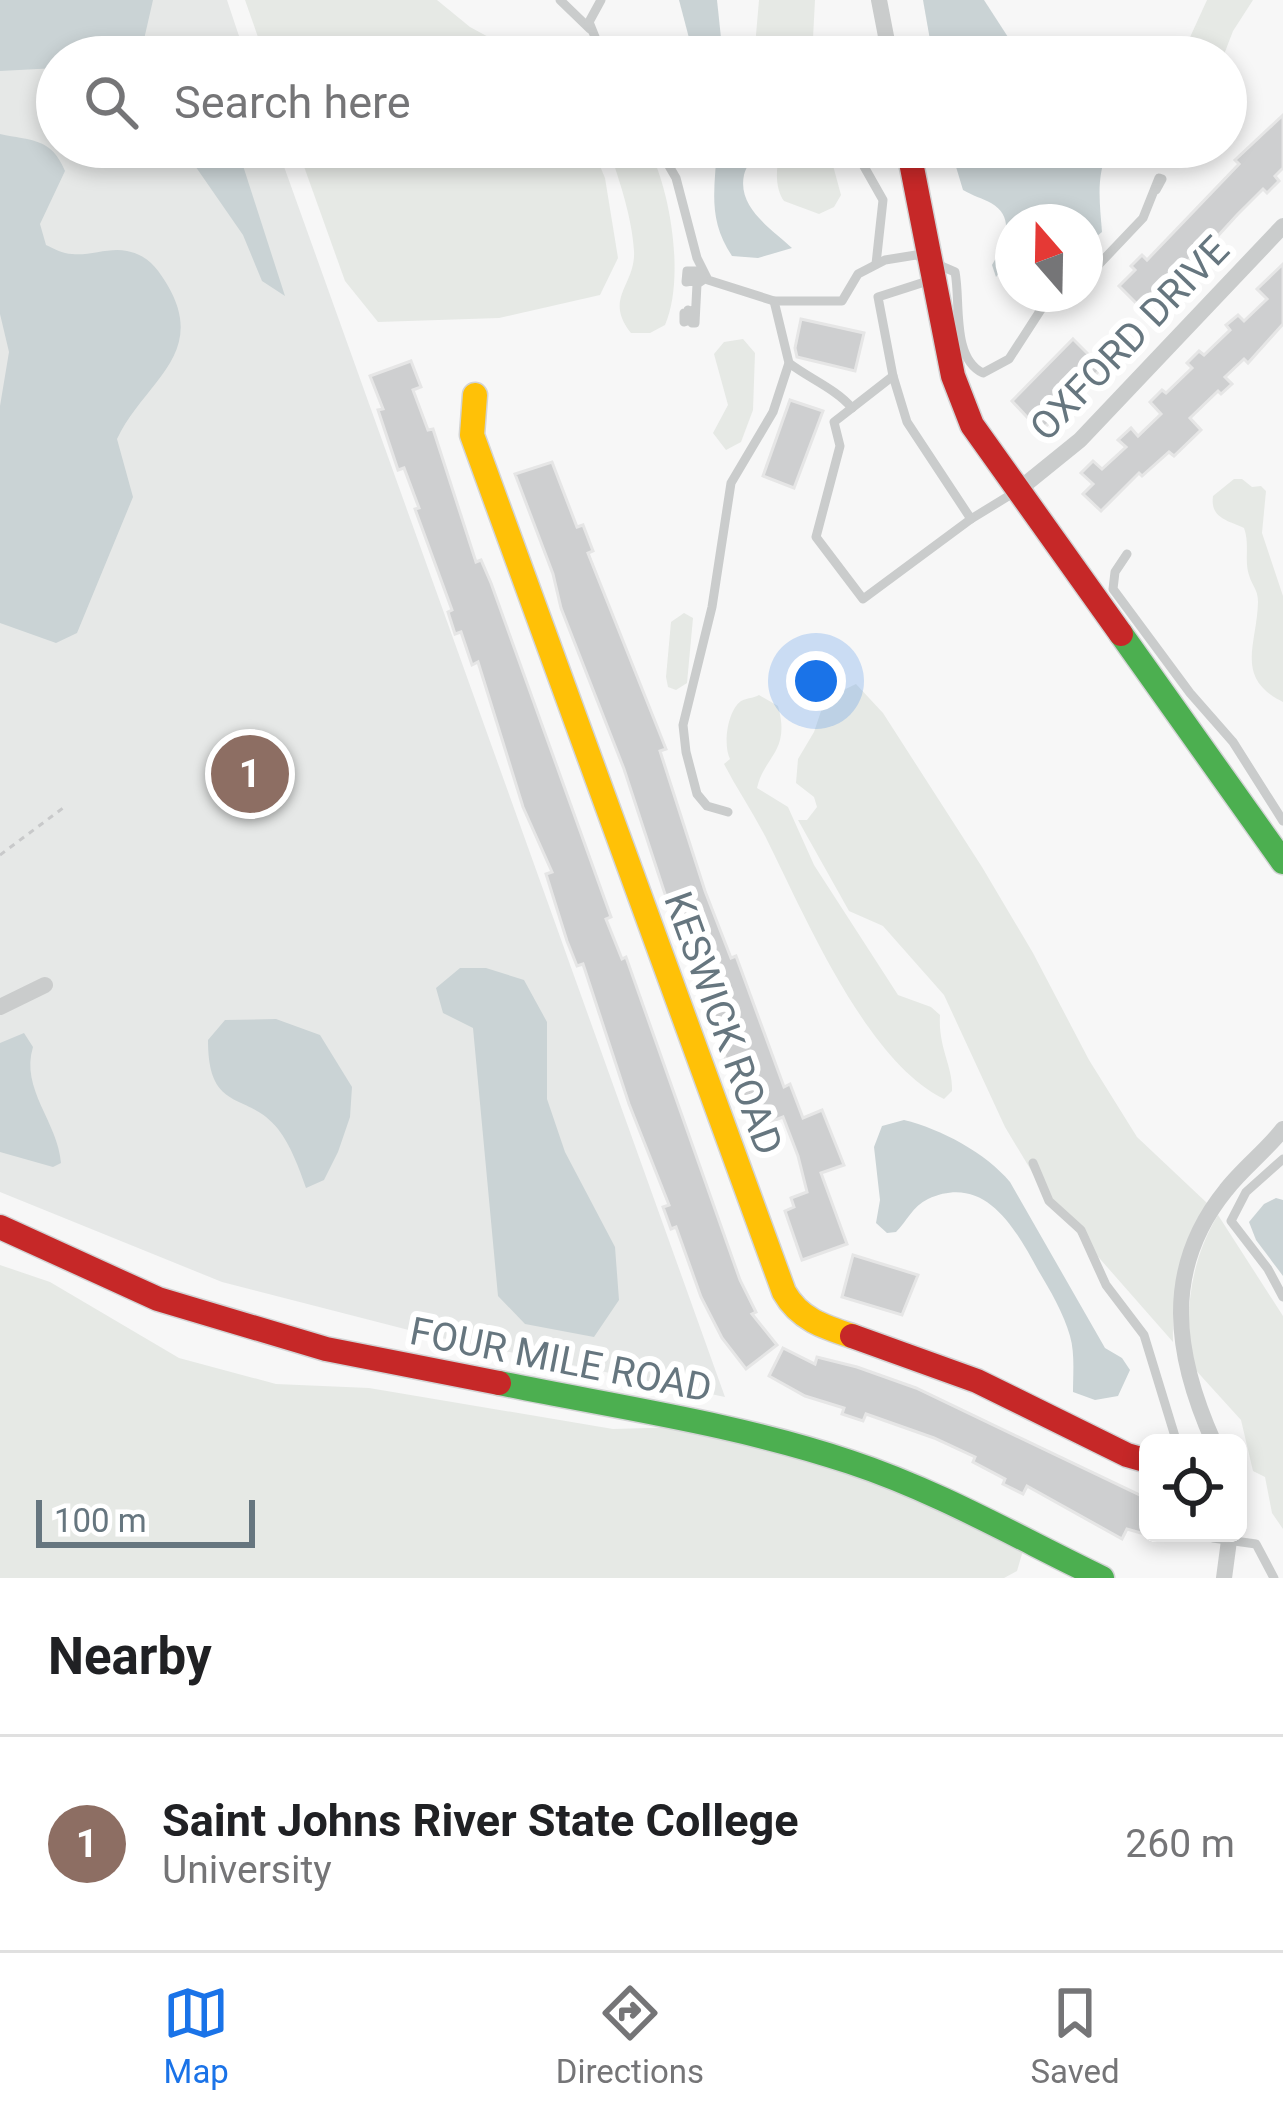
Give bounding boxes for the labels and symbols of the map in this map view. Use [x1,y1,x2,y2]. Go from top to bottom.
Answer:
north arrow [995,204,1103,312]
street label: OXFORD DRIVE [1021,227,1239,450]
your location [786,651,846,711]
pin: 1 [211,729,289,819]
street label: KESWICK ROAD [654,886,792,1161]
street label: FOUR MILE ROAD [406,1308,716,1412]
scale bar [36,1494,255,1547]

